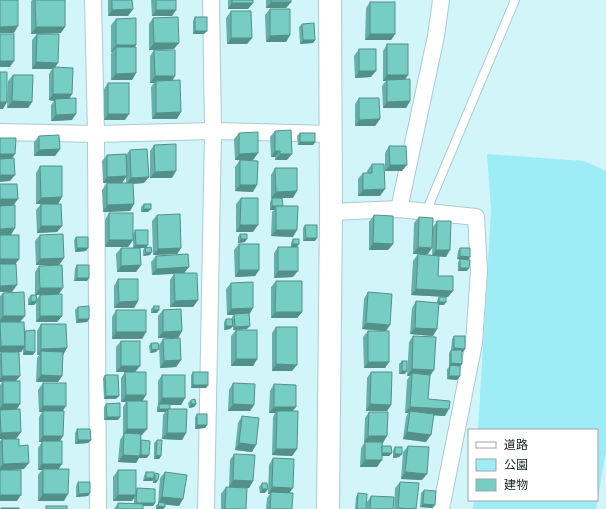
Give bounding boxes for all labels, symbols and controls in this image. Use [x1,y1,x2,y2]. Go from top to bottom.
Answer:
legend [468,429,598,501]
text: 道路 [504,435,528,454]
text: 公園 [504,455,528,474]
text: 建物 [504,475,528,494]

